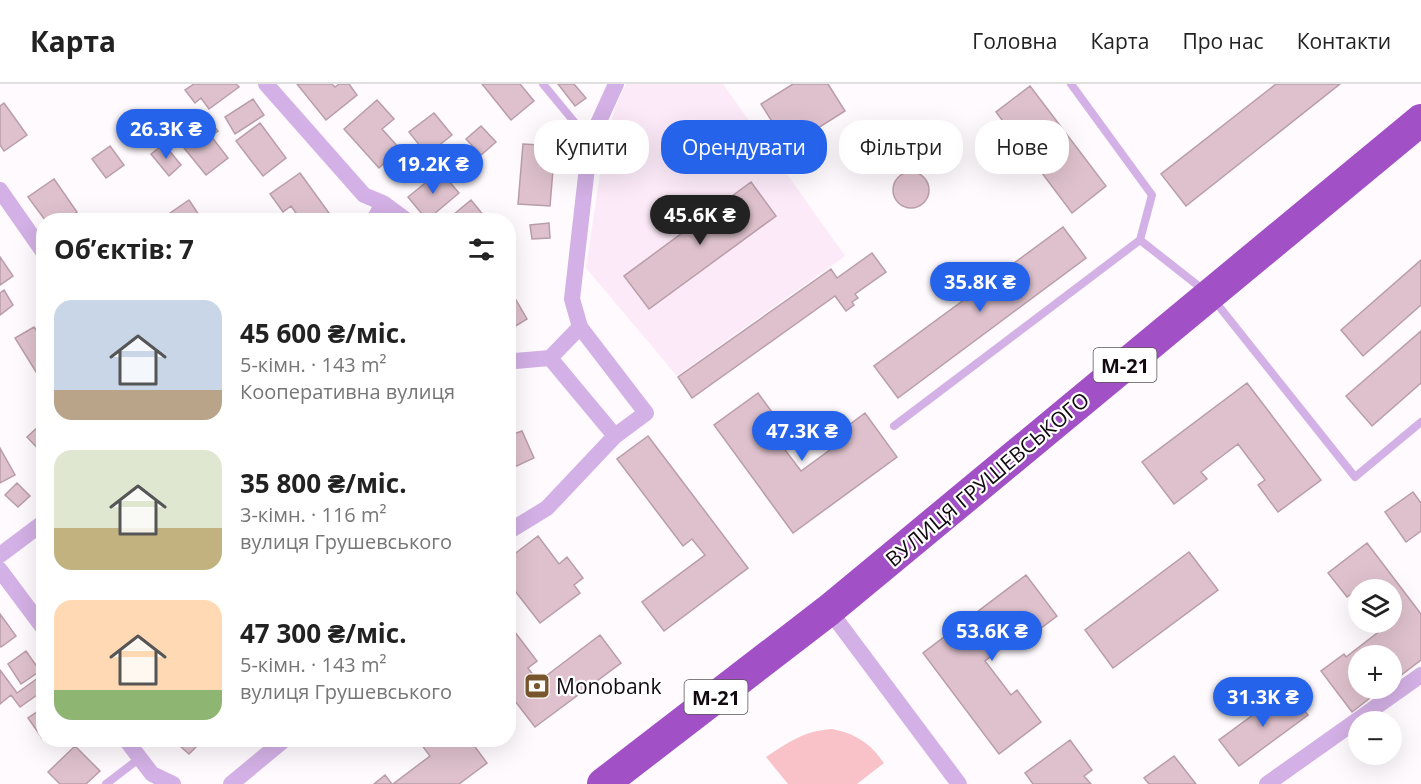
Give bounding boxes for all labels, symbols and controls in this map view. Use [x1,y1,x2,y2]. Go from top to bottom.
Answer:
text: Карта [30,22,116,60]
text: Головна [972,27,1057,55]
text: Карта [1090,27,1149,55]
text: Про нас [1182,27,1264,55]
text: Контакти [1297,27,1391,55]
pin: 26.3K ₴ [111,109,221,160]
text: 26.3K ₴ [130,115,202,142]
chip: Купити [534,120,649,174]
chip: Орендувати [661,120,827,174]
chip: Фільтри [839,120,963,174]
chip: Нове [975,120,1069,174]
pin: 19.2K ₴ [378,144,488,195]
text: 19.2K ₴ [397,150,469,177]
pin: 45.6K ₴ [645,195,755,246]
text: 45.6K ₴ [664,201,736,228]
text: Об’єктів: 7 [54,231,194,267]
icon: filters [465,233,498,266]
pin: 35.8K ₴ [925,262,1035,313]
text: 35.8K ₴ [944,268,1016,295]
text: 45 600 ₴/міс. [240,315,407,351]
icon: home [102,324,174,396]
road number: М-21 [1094,348,1156,382]
text: 5-кімн. · 143 m² [240,351,386,378]
text: Кооперативна вулиця [240,378,455,405]
street label: ВУЛИЦЯ ГРУШЕВСЬКОГО [879,385,1095,573]
pin: 47.3K ₴ [747,411,857,462]
text: 47.3K ₴ [766,417,838,444]
text: 35 800 ₴/міс. [240,465,407,501]
icon: home [102,474,174,546]
text: 3-кімн. · 116 m² [240,501,386,528]
text: вулиця Грушевського [240,528,452,555]
map controls [1348,579,1402,765]
button: layers [1348,579,1402,633]
pin: 53.6K ₴ [937,611,1047,662]
text: 47 300 ₴/міс. [240,615,407,651]
text: 53.6K ₴ [956,617,1028,644]
icon: home [102,624,174,696]
button: + [1348,645,1402,699]
text: 5-кімн. · 143 m² [240,651,386,678]
bank icon: Monobank [522,671,552,701]
place label: Monobank [556,672,661,700]
pin: 31.3K ₴ [1208,677,1318,728]
text: вулиця Грушевського [240,678,452,705]
road number: М-21 [684,680,748,714]
text: 31.3K ₴ [1227,683,1299,710]
button: − [1348,711,1402,765]

